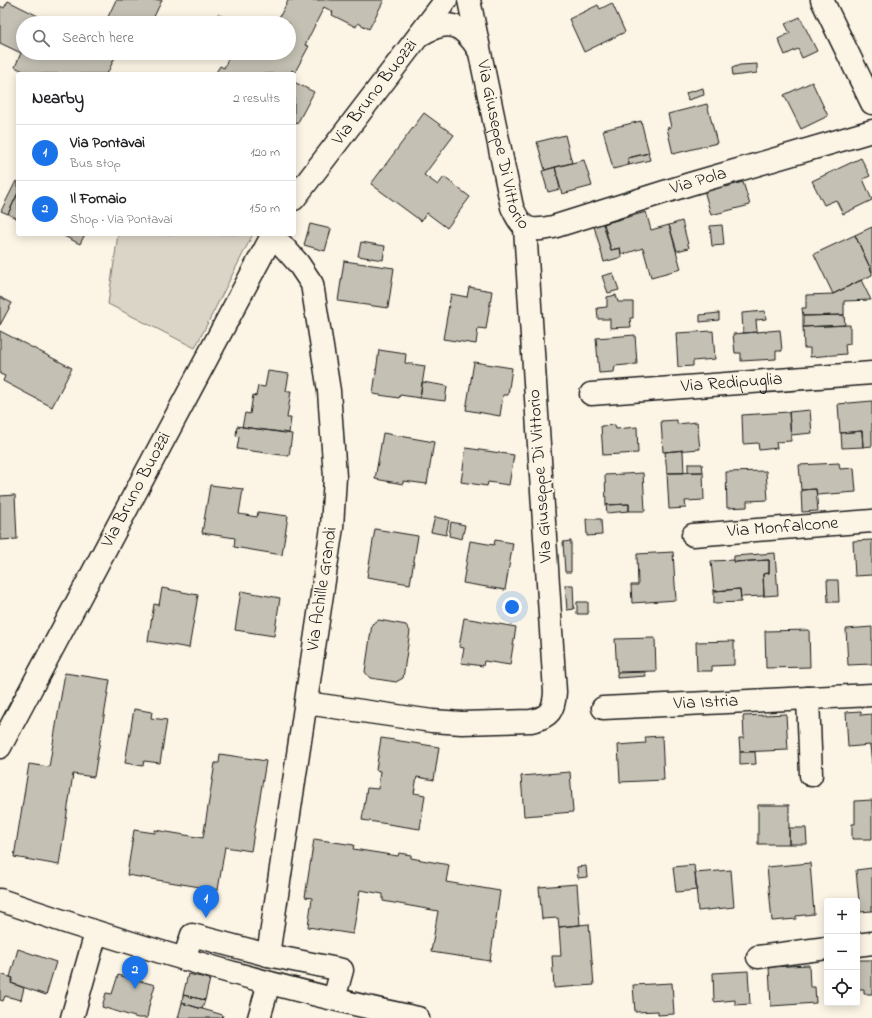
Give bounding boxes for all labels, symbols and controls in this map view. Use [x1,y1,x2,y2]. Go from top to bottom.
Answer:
search box [16,16,296,60]
icon: search [30,27,52,49]
text: Search here [62,27,134,49]
street label: Via Bruno Buozzi [326,34,424,152]
street label: Via Giuseppe Di Vittorio [469,57,535,237]
text: Nearby [32,86,84,111]
text: 2 results [233,89,280,108]
text: Via Pontavai [70,132,145,154]
text: 1 [43,143,47,162]
text: 120 m [250,143,280,162]
text: Bus stop [70,154,121,173]
street label: Via Pola [666,161,730,203]
text: Il Fornaio [70,188,127,210]
text: 2 [42,199,48,218]
text: 150 m [249,199,280,218]
text: Shop · Via Pontavai [70,210,173,229]
street label: Via Redipuglia [679,367,783,400]
street label: Via Giuseppe Di Vittorio [522,388,560,565]
street label: Via Bruno Buozzi [95,428,178,553]
street label: Via Monfalcone [725,511,840,545]
street label: Via Achille Grandi [300,525,345,654]
your location [502,597,522,617]
street label: Via Istria [672,688,739,718]
pin: 1 [193,885,219,918]
map controls [824,898,860,1006]
button: + [824,898,860,934]
button: − [824,934,860,970]
pin: 2 [122,956,148,989]
button: locate [824,970,860,1006]

